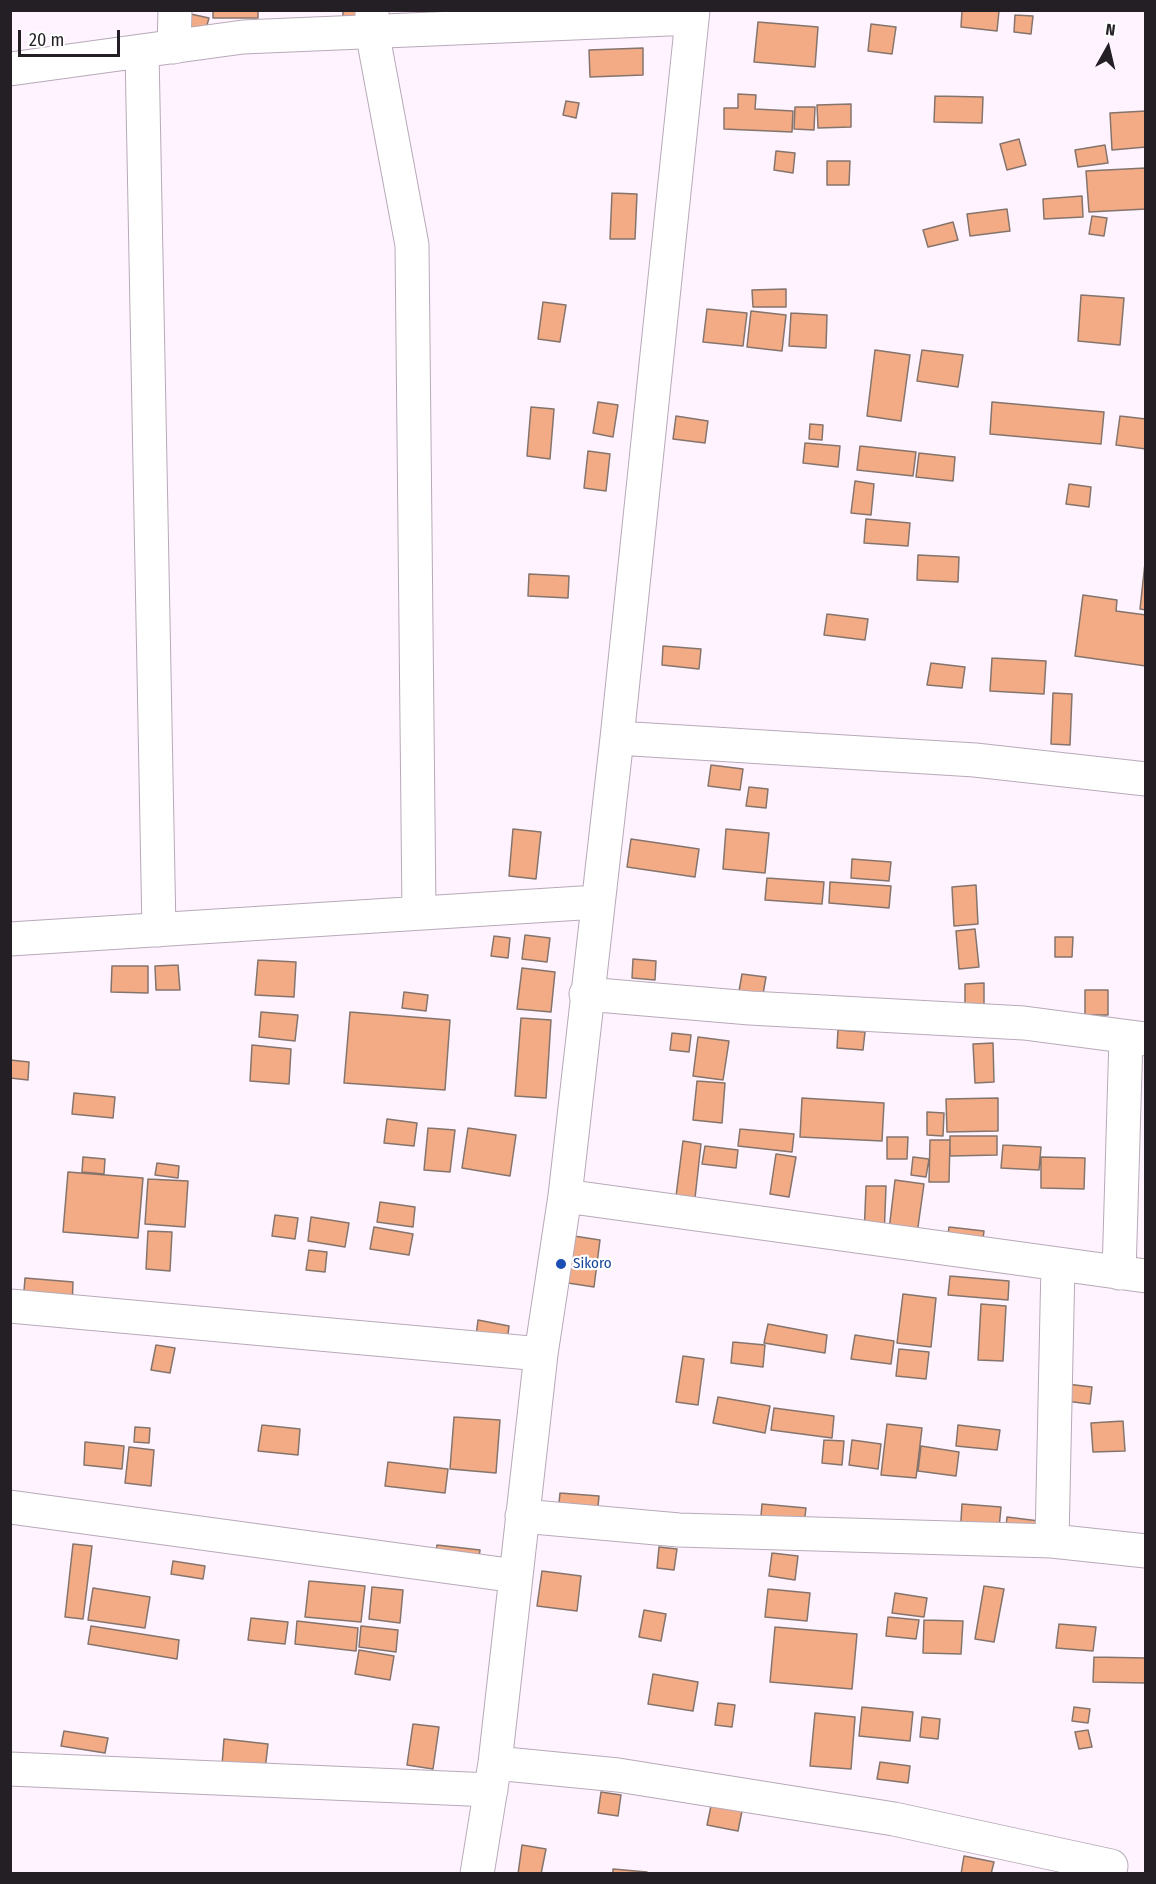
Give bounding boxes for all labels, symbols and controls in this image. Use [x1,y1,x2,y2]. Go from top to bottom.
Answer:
scale bar [21,18,123,56]
north arrow [1078,18,1138,78]
text: N [1105,20,1117,40]
text: 20 m [29,29,64,51]
place label: Sikoro [573,1255,612,1273]
marker: Sikoro [554,1257,568,1271]

